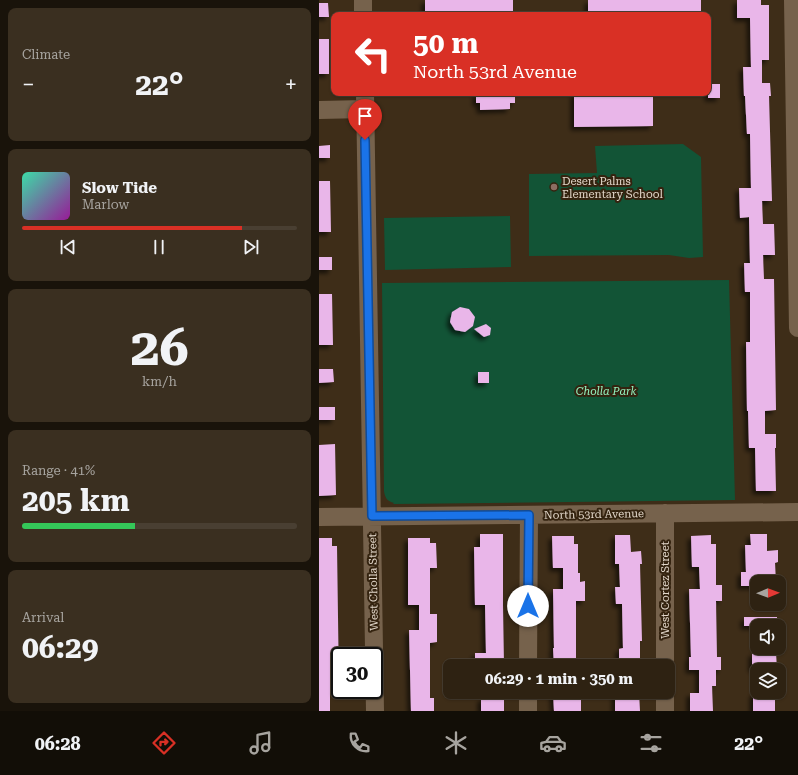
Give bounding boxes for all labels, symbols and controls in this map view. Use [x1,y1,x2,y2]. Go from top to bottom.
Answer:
text: 50 m [413,27,478,60]
icon: left [347,28,399,80]
text: Climate [22,47,70,62]
text: North 53rd Avenue [413,61,577,82]
text: 22° [135,67,184,102]
text: − [22,72,34,97]
text: + [285,72,297,97]
pin [348,99,382,140]
icon: arrive [354,105,376,127]
place label: Desert Palms Elementary School [562,175,663,201]
text: Slow Tide [82,179,157,197]
marker: Desert Palms Elementary School [549,182,559,192]
text: Marlow [82,197,129,212]
icon: previous [57,236,79,258]
icon: pause [148,236,170,258]
icon: next [240,236,262,258]
text: 26 [130,317,189,378]
text: km/h [142,374,177,389]
park label: Cholla Park [576,385,636,398]
text: Range · 41% [22,463,95,478]
text: 205 km [22,483,130,518]
street label: North 53rd Avenue [544,507,644,522]
street label: West Cholla Street [366,533,381,631]
street label: West Cortez Street [659,541,672,639]
north arrow [750,575,786,611]
map controls [750,575,786,699]
position arrow [507,585,549,627]
text: Arrival [22,610,64,625]
button: sound [750,619,786,655]
text: 06:29 [22,630,99,665]
speed limit sign: 30 [331,647,383,699]
button: layers [750,663,786,699]
text: 06:29 · 1 min · 350 m [485,670,633,688]
icon: directions [150,729,178,757]
icon: music [247,729,275,757]
icon: phone [345,729,373,757]
icon: climate [442,729,470,757]
icon: car [539,729,567,757]
icon: filters [637,729,665,757]
text: 06:28 [35,733,81,754]
text: 22° [734,733,763,754]

